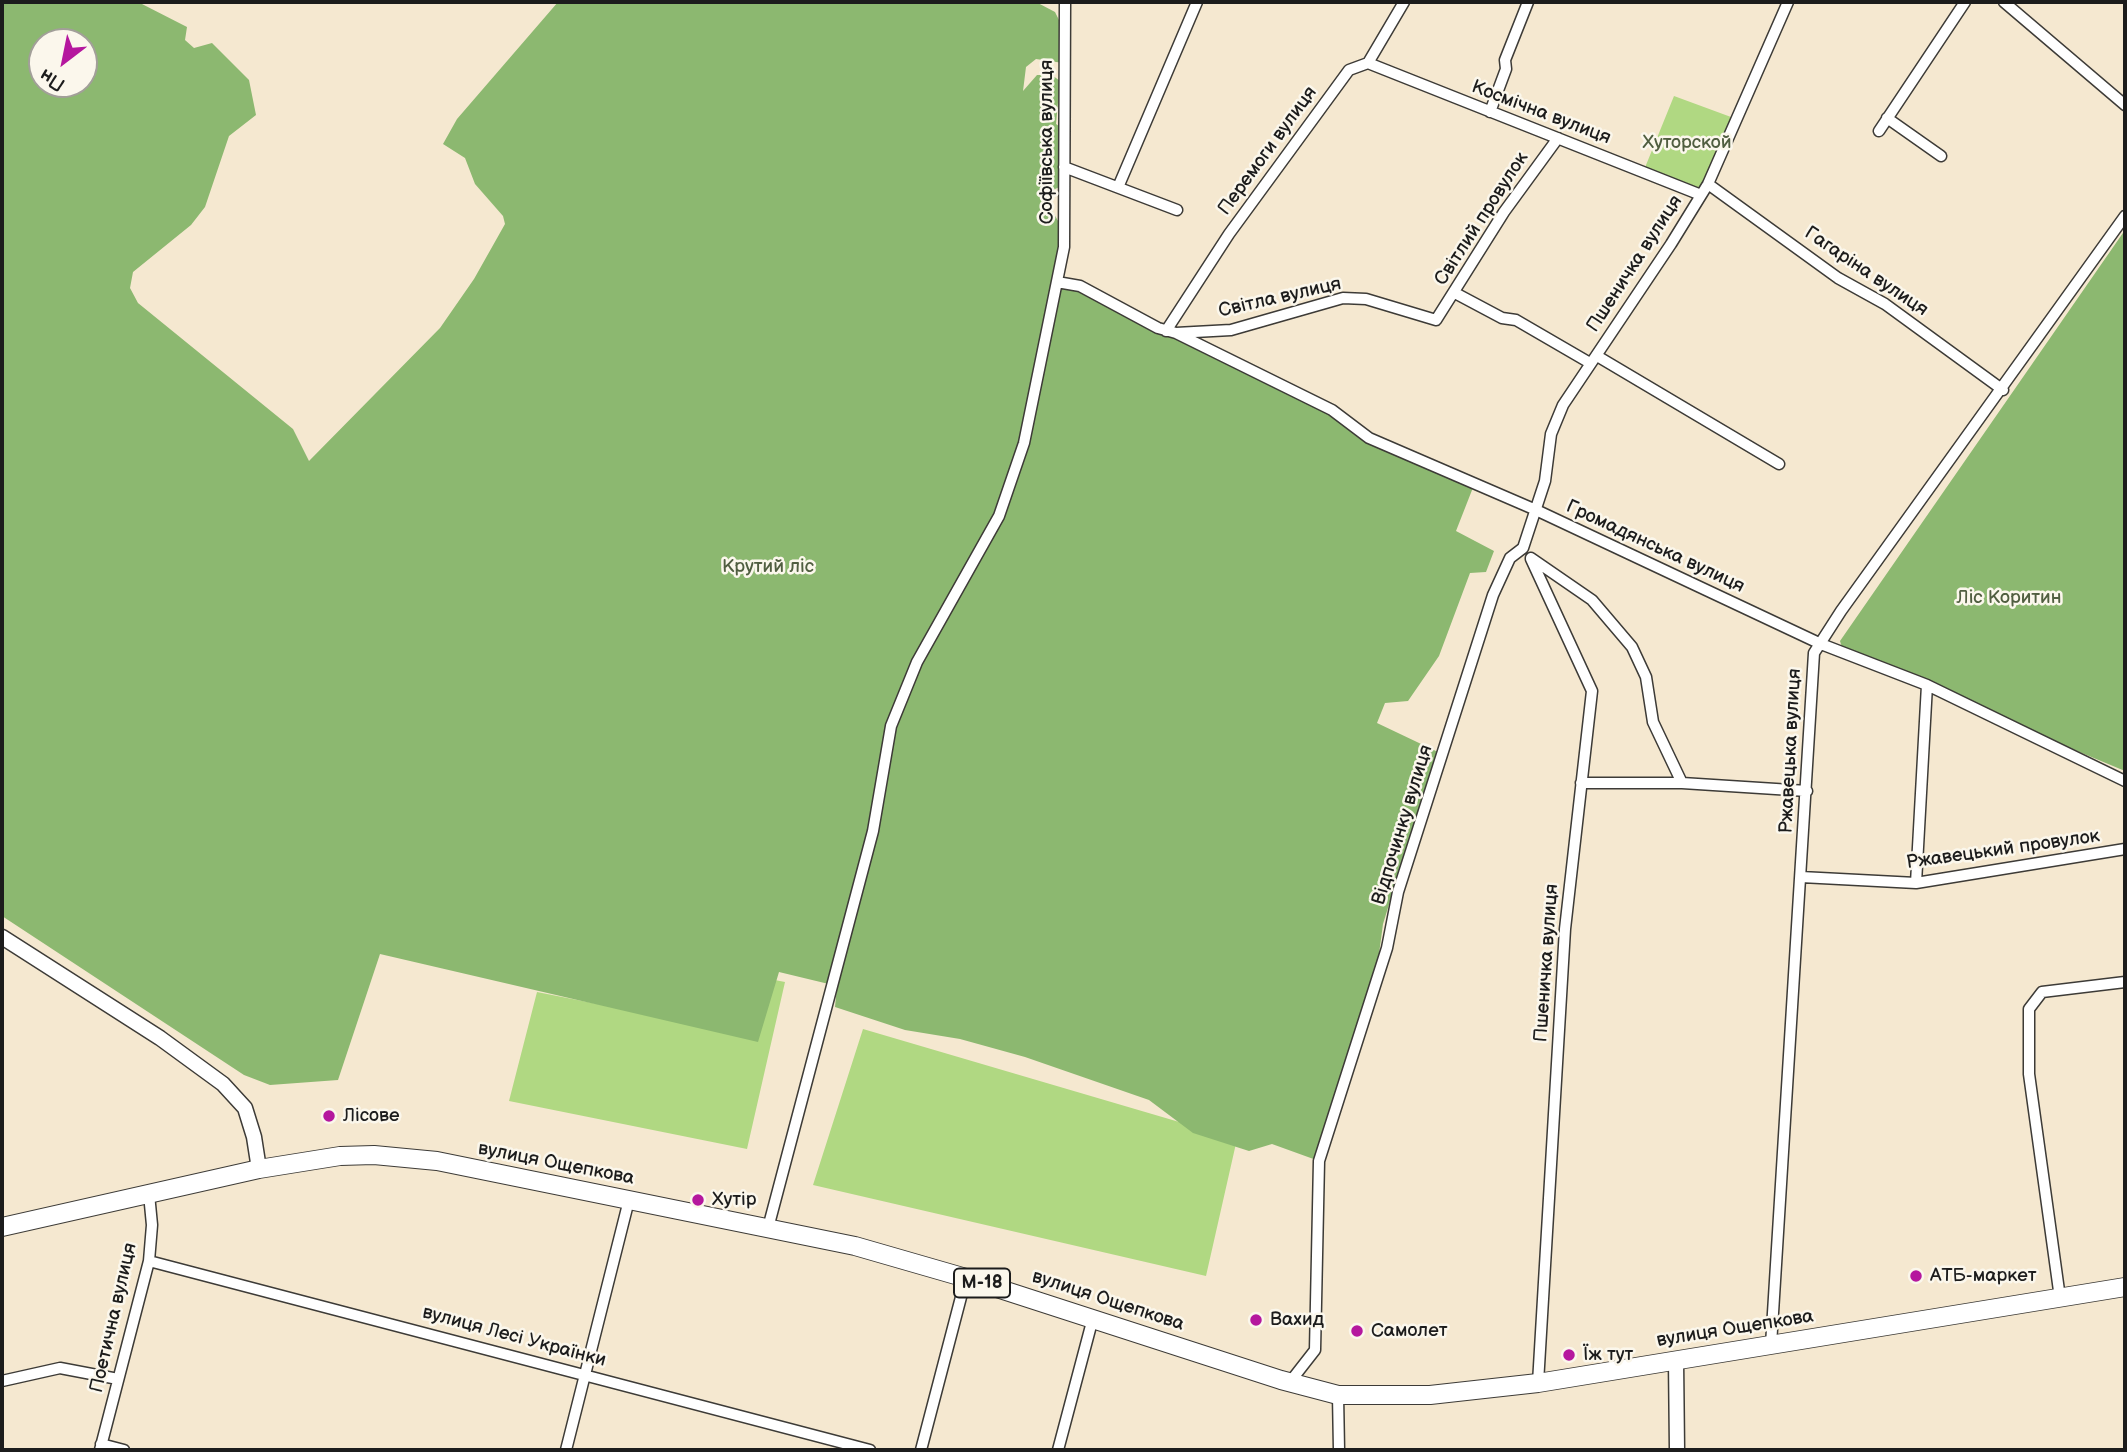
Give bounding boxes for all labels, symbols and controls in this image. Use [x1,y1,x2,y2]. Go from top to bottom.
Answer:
north arrow [28,28,98,98]
street label: Софіївська вулиця [1036,60,1058,224]
text: Пн [36,63,70,96]
street label: Космічна вулиця [1468,76,1614,150]
street label: Перемоги вулиця [1214,82,1322,220]
park label: Хуторской [1642,132,1732,154]
street label: Світлий провулок [1430,148,1534,290]
street label: Пшеничка вулиця [1582,191,1688,337]
street label: Гагаріна вулиця [1800,222,1932,322]
street label: Світла вулиця [1216,273,1344,323]
street label: Громадянська вулиця [1562,496,1748,598]
park label: Крутий ліс [722,556,814,578]
park label: Ліс Коритин [1957,587,2061,609]
street label: Ржавецька вулиця [1775,668,1807,834]
street label: Відпочинку вулиця [1368,742,1438,908]
street label: Ржавецький провулок [1905,825,2101,875]
street label: Пшеничка вулиця [1530,883,1564,1043]
place label: Лісове [343,1105,400,1127]
marker: Лісове [321,1108,337,1124]
street label: вулиця Ощепкова [476,1138,636,1190]
place label: Хутір [712,1189,756,1211]
marker: Хутір [690,1192,706,1208]
street label: Поетична вулиця [86,1241,142,1395]
place label: АТБ-маркет [1930,1265,2037,1287]
street label: вулиця Ощепкова [1029,1266,1187,1336]
road number: М-18 [954,1268,1010,1298]
marker: АТБ-маркет [1908,1268,1924,1284]
street label: вулиця Лесі Українки [420,1302,608,1372]
street label: вулиця Ощепкова [1655,1305,1815,1353]
place label: Вахид [1270,1309,1324,1331]
marker: Вахид [1248,1312,1264,1328]
place label: Самолет [1371,1320,1448,1342]
marker: Самолет [1349,1323,1365,1339]
place label: Їж тут [1583,1344,1633,1366]
marker: Їж тут [1561,1347,1577,1363]

